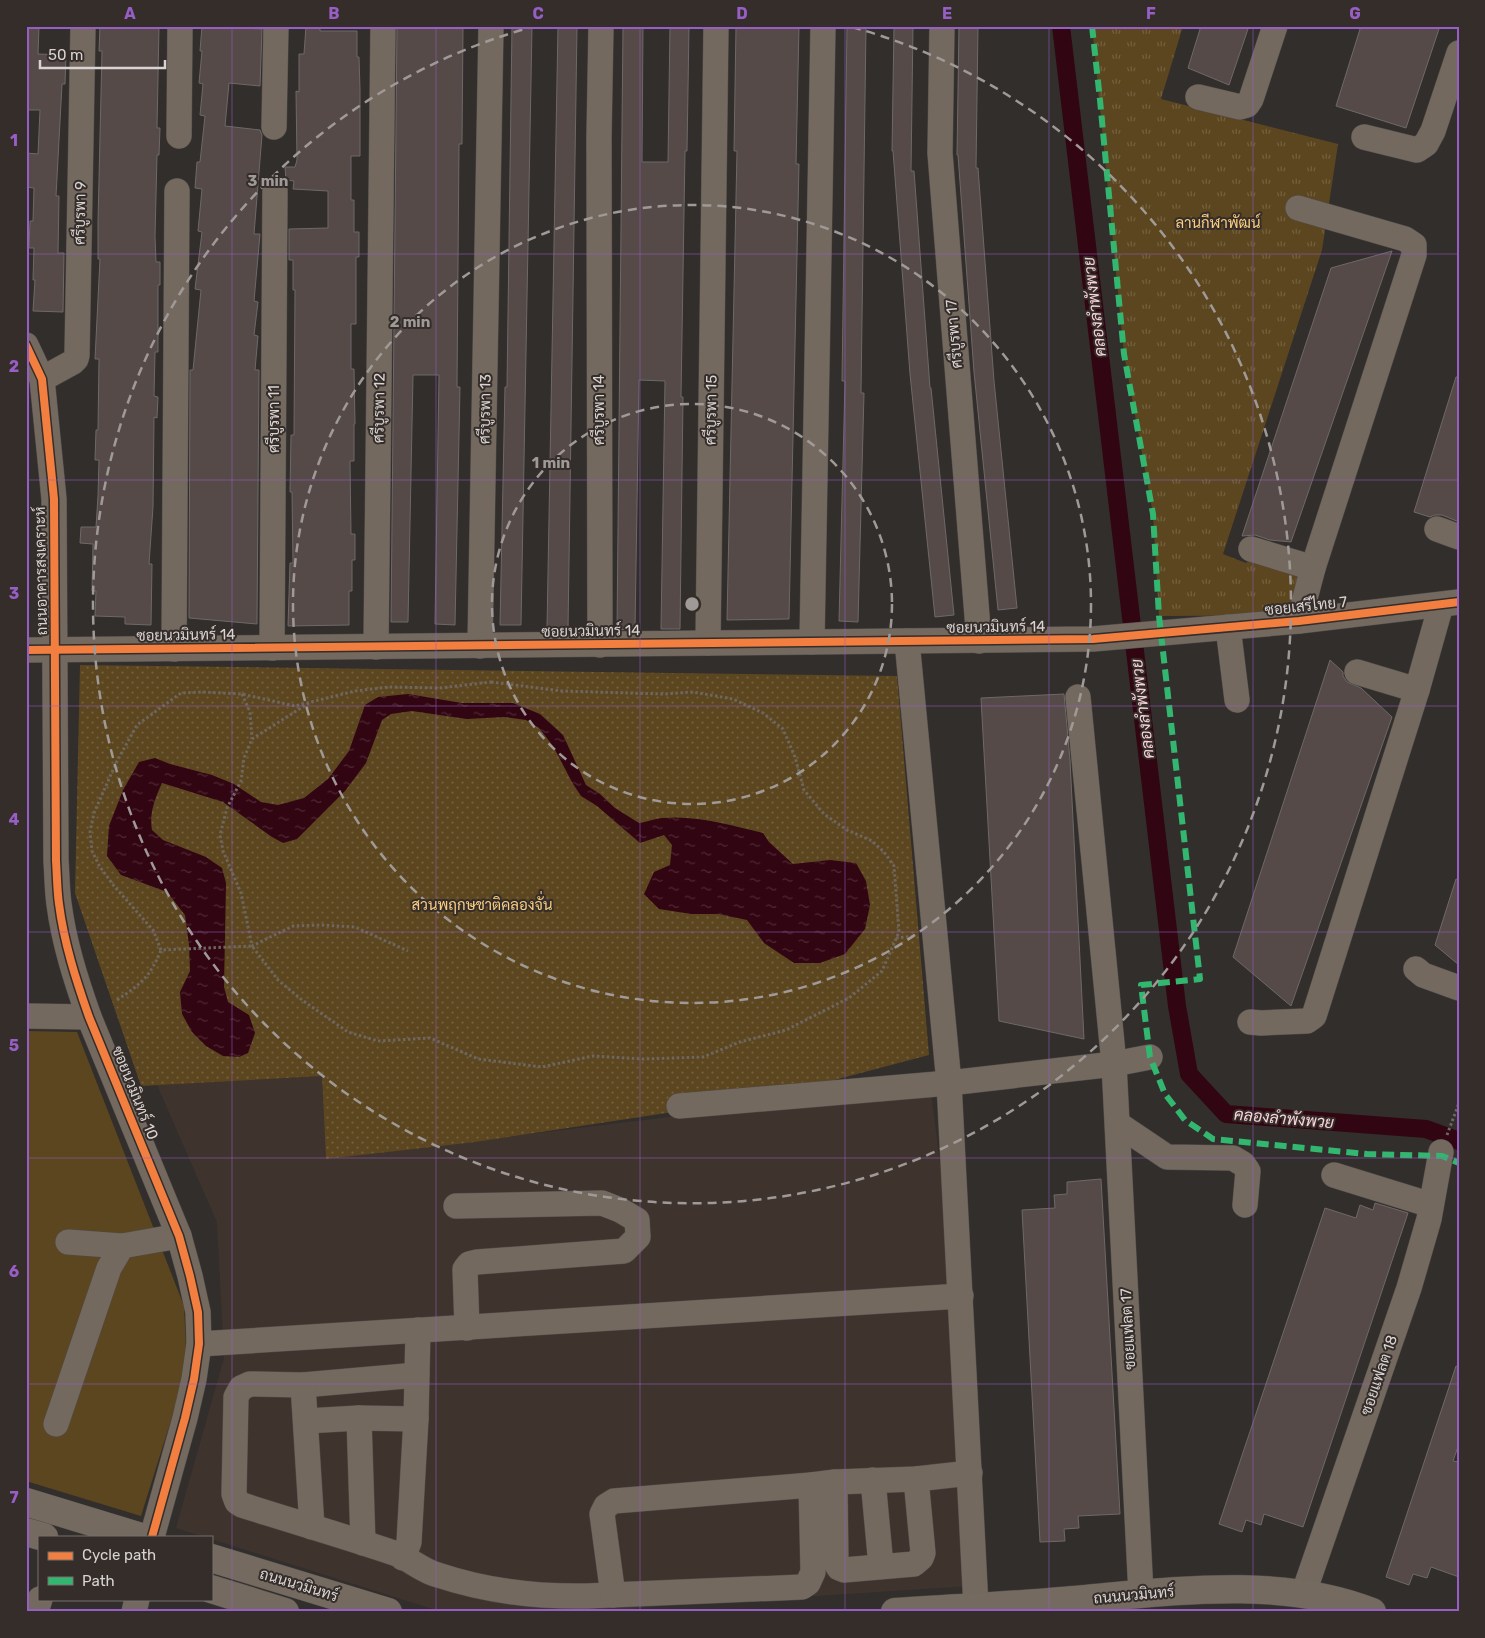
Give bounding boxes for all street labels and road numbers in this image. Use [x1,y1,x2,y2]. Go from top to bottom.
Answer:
street label: ศรีบูรพา 9 [69,181,91,245]
street label: ศรีบูรพา 17 [941,298,967,369]
street label: ศรีบูรพา 12 [368,373,390,443]
street label: ศรีบูรพา 13 [474,374,496,444]
street label: ศรีบูรพา 14 [589,375,609,445]
street label: ศรีบูรพา 15 [700,375,722,445]
street label: ศรีบูรพา 11 [264,385,284,453]
street label: ถนนอาคารสงเคราะห์ [30,506,51,636]
street label: ซอยเสรีไทย 7 [1264,592,1348,619]
street label: ซอยนวมินทร์ 14 [946,616,1046,637]
street label: ซอยนวมินทร์ 14 [541,620,641,641]
street label: ซอยนวมินทร์ 14 [136,624,236,645]
street label: ซอยนวมินทร์ 10 [108,1043,163,1142]
street label: ซอยแฟลต 17 [1117,1287,1139,1370]
street label: ซอยแฟลต 18 [1357,1333,1401,1417]
street label: ถนนนวมินทร์ [258,1564,341,1605]
street label: ถนนนวมินทร์ [1093,1582,1175,1607]

